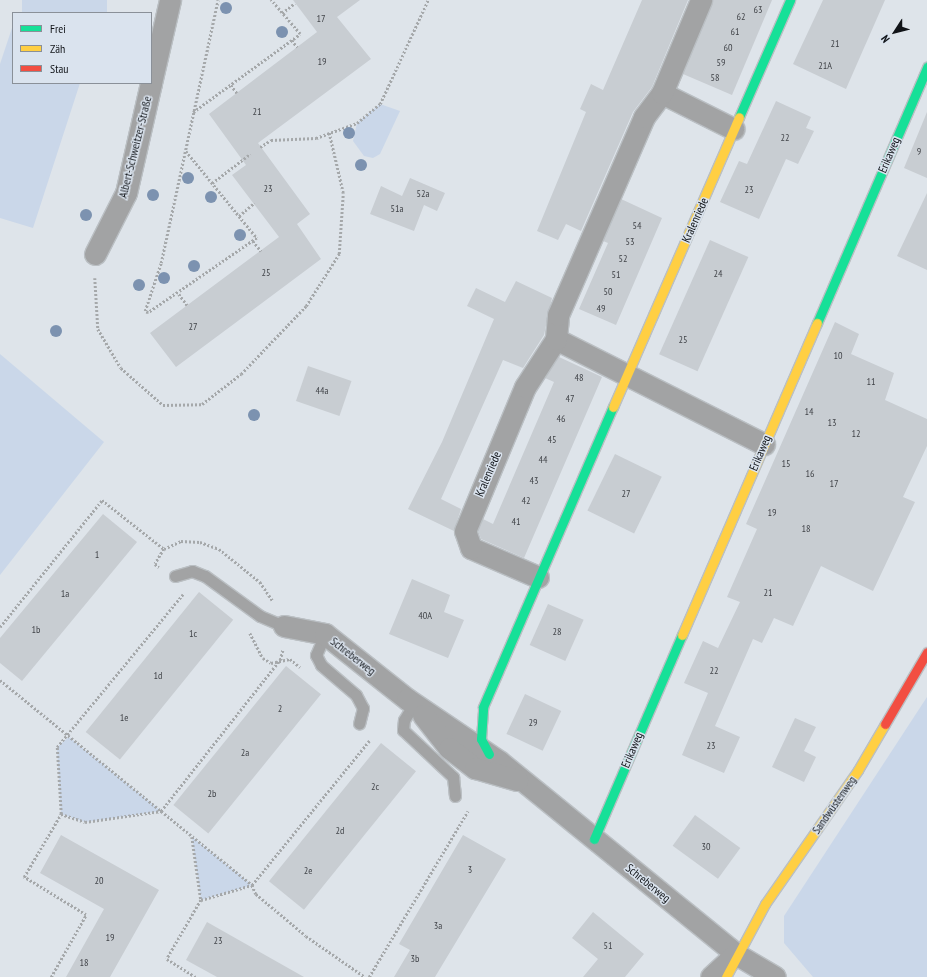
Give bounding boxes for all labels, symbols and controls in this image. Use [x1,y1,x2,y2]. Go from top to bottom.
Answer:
house number: 63 [754,4,762,16]
house number: 62 [737,11,745,23]
legend [12,12,152,84]
north arrow [875,12,915,52]
house number: 17 [317,13,325,25]
text: Frei [50,21,66,36]
house number: 61 [731,26,739,38]
text: N [878,33,893,46]
house number: 21 [831,38,839,50]
text: Zäh [50,41,65,56]
house number: 60 [724,42,732,54]
house number: 19 [318,56,326,68]
house number: 59 [717,57,725,69]
house number: 21A [818,60,832,72]
text: Stau [50,61,68,76]
house number: 58 [711,72,719,84]
street label: Albert-Schweitzer-Straße [115,95,155,199]
house number: 21 [253,106,261,118]
house number: 22 [781,132,789,144]
street label: Erikaweg [875,135,903,175]
house number: 9 [917,146,921,158]
house number: 23 [264,183,272,195]
house number: 23 [745,184,753,196]
house number: 52a [417,188,429,200]
street label: Kralenriede [679,195,711,245]
house number: 51a [391,203,403,215]
house number: 54 [633,220,641,232]
house number: 53 [626,236,634,248]
house number: 52 [619,253,627,265]
house number: 25 [262,267,270,279]
house number: 24 [714,268,722,280]
house number: 51 [612,269,620,281]
house number: 50 [604,286,612,298]
house number: 49 [597,303,605,315]
house number: 27 [189,321,197,333]
house number: 25 [679,334,687,346]
house number: 10 [834,350,842,362]
house number: 48 [575,372,583,384]
house number: 11 [867,376,875,388]
house number: 44a [316,385,328,397]
house number: 47 [566,393,574,405]
house number: 14 [805,406,813,418]
house number: 46 [557,413,565,425]
house number: 13 [828,417,836,429]
house number: 12 [852,428,860,440]
street label: Erikaweg [746,433,774,473]
house number: 45 [548,434,556,446]
street label: Kralenriede [472,449,504,499]
house number: 44 [539,454,547,466]
house number: 15 [782,458,790,470]
house number: 16 [806,468,814,480]
house number: 43 [530,475,538,487]
house number: 17 [830,478,838,490]
house number: 27 [622,488,630,500]
house number: 42 [522,495,530,507]
house number: 19 [768,507,776,519]
house number: 41 [512,516,520,528]
house number: 18 [802,523,810,535]
house number: 1 [95,549,99,561]
house number: 21 [764,587,772,599]
house number: 1a [61,588,69,600]
house number: 40A [418,610,432,622]
house number: 1b [32,624,40,636]
house number: 28 [553,626,561,638]
house number: 1c [189,628,197,640]
street label: Schreberweg [328,634,378,678]
house number: 22 [710,665,718,677]
house number: 1d [154,670,162,682]
house number: 2 [278,703,282,715]
house number: 1e [120,712,128,724]
house number: 29 [529,717,537,729]
street label: Erikaweg [618,730,646,770]
house number: 23 [707,740,715,752]
house number: 2a [241,747,249,759]
street label: Sandwüstenweg [809,773,859,837]
house number: 2c [371,781,379,793]
house number: 2b [208,788,216,800]
house number: 2d [336,825,344,837]
house number: 30 [702,841,710,853]
street label: Schreberweg [623,861,673,905]
house number: 3 [468,864,472,876]
house number: 2e [304,865,312,877]
house number: 20 [95,875,103,887]
house number: 3a [434,920,442,932]
house number: 19 [106,932,114,944]
house number: 23 [214,935,222,947]
house number: 51 [604,940,612,952]
house number: 3b [411,953,419,965]
house number: 18 [80,957,88,969]

